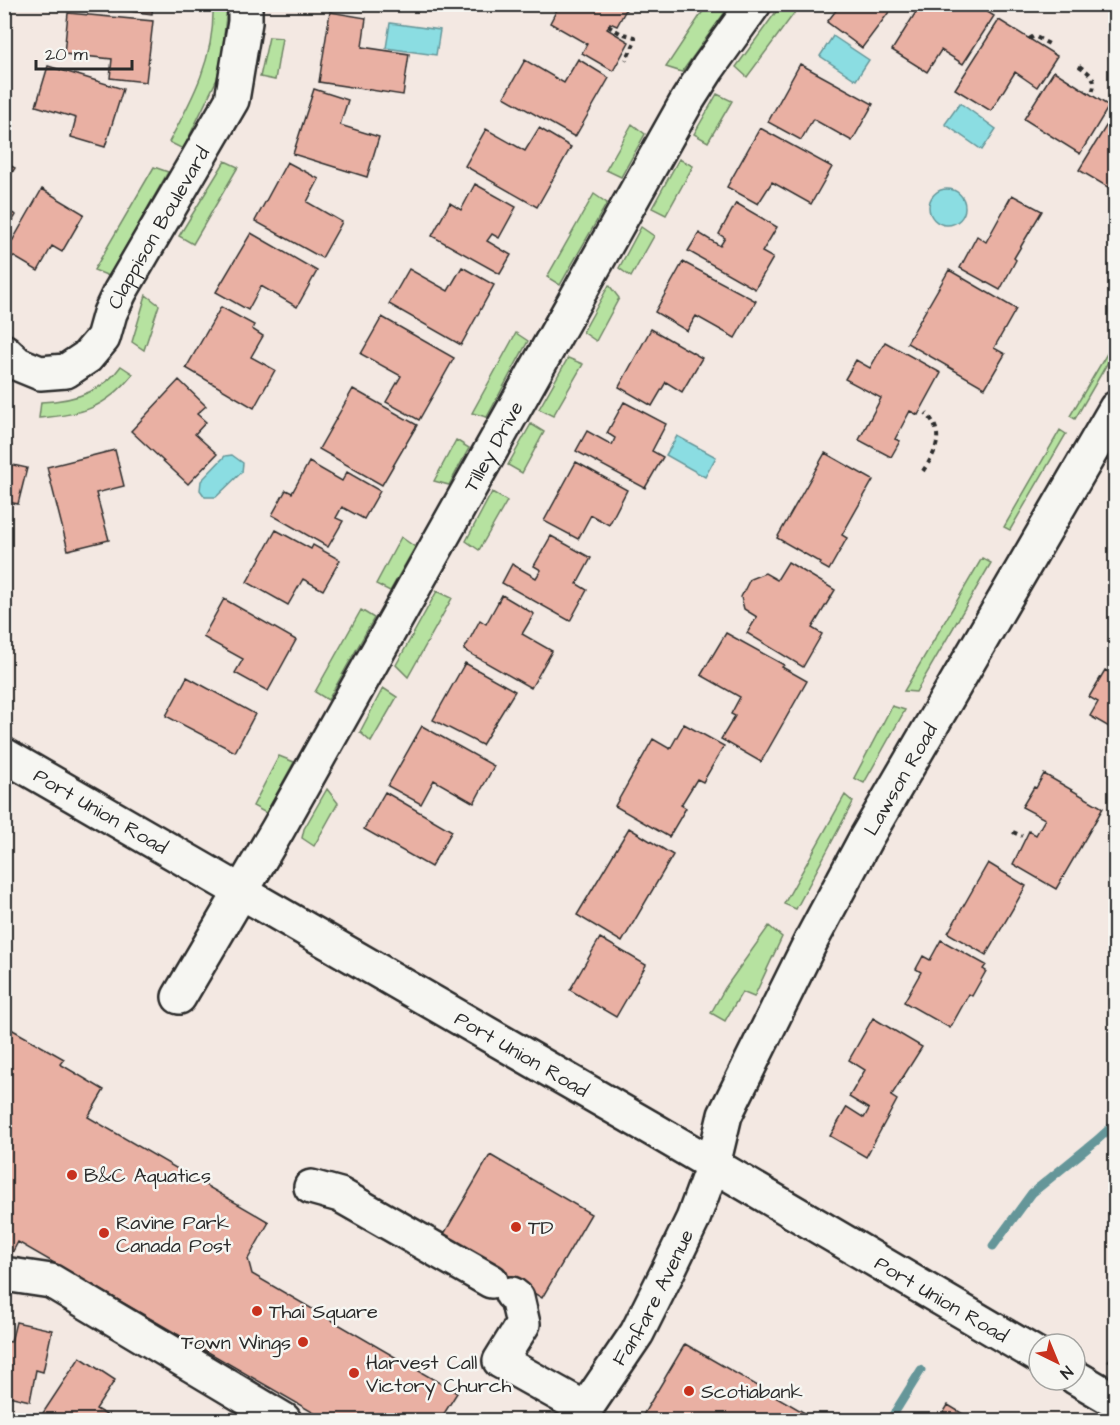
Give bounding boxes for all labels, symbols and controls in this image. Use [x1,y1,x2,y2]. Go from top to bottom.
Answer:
scale bar [36,33,132,71]
text: 20 m [45,42,88,67]
street label: Clappison Boulevard [101,142,217,314]
street label: Tilley Drive [457,396,531,497]
street label: Lawson Road [857,718,945,841]
street label: Port Union Road [28,762,173,862]
street label: Port Union Road [449,1005,594,1104]
place label: B&C Aquatics [84,1162,211,1190]
marker: B&C Aquatics [65,1168,79,1182]
place label: Ravine Park Canada Post [116,1209,231,1260]
place label: TD [528,1214,553,1242]
marker: TD [509,1220,523,1234]
street label: Fanfare Avenue [606,1225,701,1372]
marker: Ravine Park Canada Post [97,1226,111,1240]
street label: Port Union Road [869,1250,1013,1350]
place label: Thai Square [269,1298,378,1326]
marker: Thai Square [250,1304,264,1318]
place label: Town Wings [181,1329,291,1358]
north arrow [1027,1332,1087,1392]
marker: Town Wings [296,1335,310,1349]
place label: Harvest Call Victory Church [366,1349,511,1401]
text: N [1055,1361,1078,1384]
marker: Harvest Call Victory Church [347,1366,361,1380]
place label: Scotiabank [701,1378,803,1406]
marker: Scotiabank [682,1384,696,1398]

